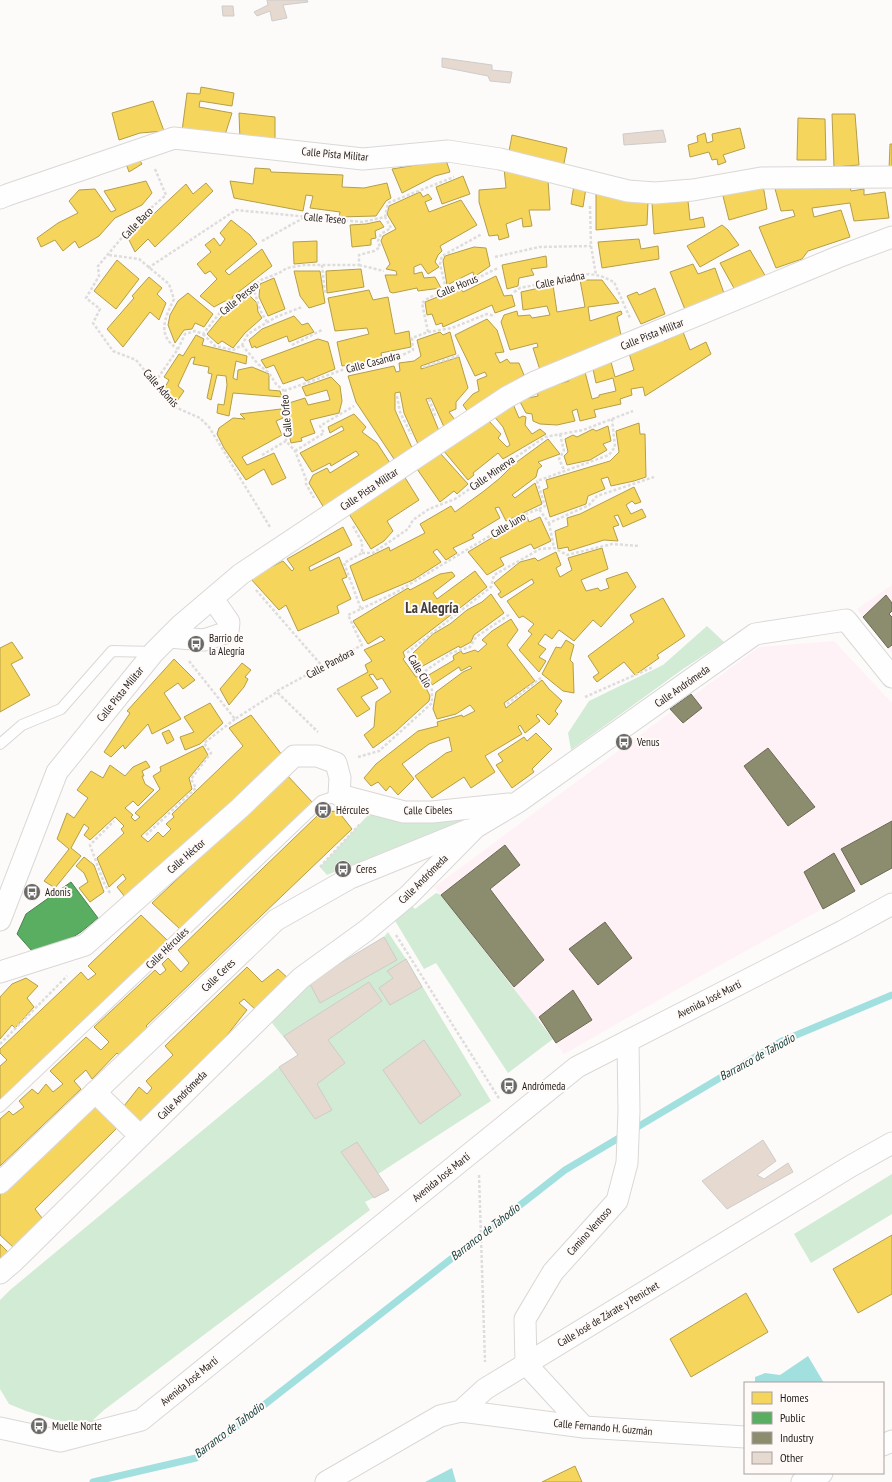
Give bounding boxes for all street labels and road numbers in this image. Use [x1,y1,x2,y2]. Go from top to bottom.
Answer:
street label: Calle Pista Militar [301,144,369,164]
street label: Calle Baco [118,204,156,242]
street label: Calle Teseo [303,209,347,227]
street label: Calle Ariadna [534,268,586,292]
street label: Calle Horus [434,271,480,301]
street label: Calle Perseo [217,278,262,318]
street label: Calle Pista Militar [618,315,686,353]
street label: Calle Casandra [344,348,402,376]
street label: Calle Adonis [140,366,182,410]
street label: Calle Orfeo [277,394,295,438]
street label: Calle Minerva [467,452,517,494]
street label: Calle Pista Militar [337,464,401,514]
street label: Calle Juno [488,509,528,541]
street label: Calle Pandora [304,645,356,681]
street label: Calle Clio [405,652,435,690]
street label: Calle Andrómeda [652,662,712,710]
street label: Calle Pista Militar [94,664,146,724]
street label: Calle Cibeles [403,803,453,817]
street label: Calle Héctor [164,836,208,876]
street label: Calle Andrómeda [395,851,451,907]
street label: Calle Hércules [143,924,192,972]
street label: Calle Ceres [198,955,238,995]
street label: Avenida José Martí [674,976,744,1021]
street label: Calle Andrómeda [154,1067,210,1123]
street label: Avenida José Martí [409,1149,473,1205]
street label: Camino Ventoso [564,1204,615,1258]
street label: Calle José de Zárate y Penichet [555,1278,661,1350]
street label: Avenida José Martí [157,1353,221,1409]
street label: Calle Fernando H. Guzmán [553,1416,653,1438]

